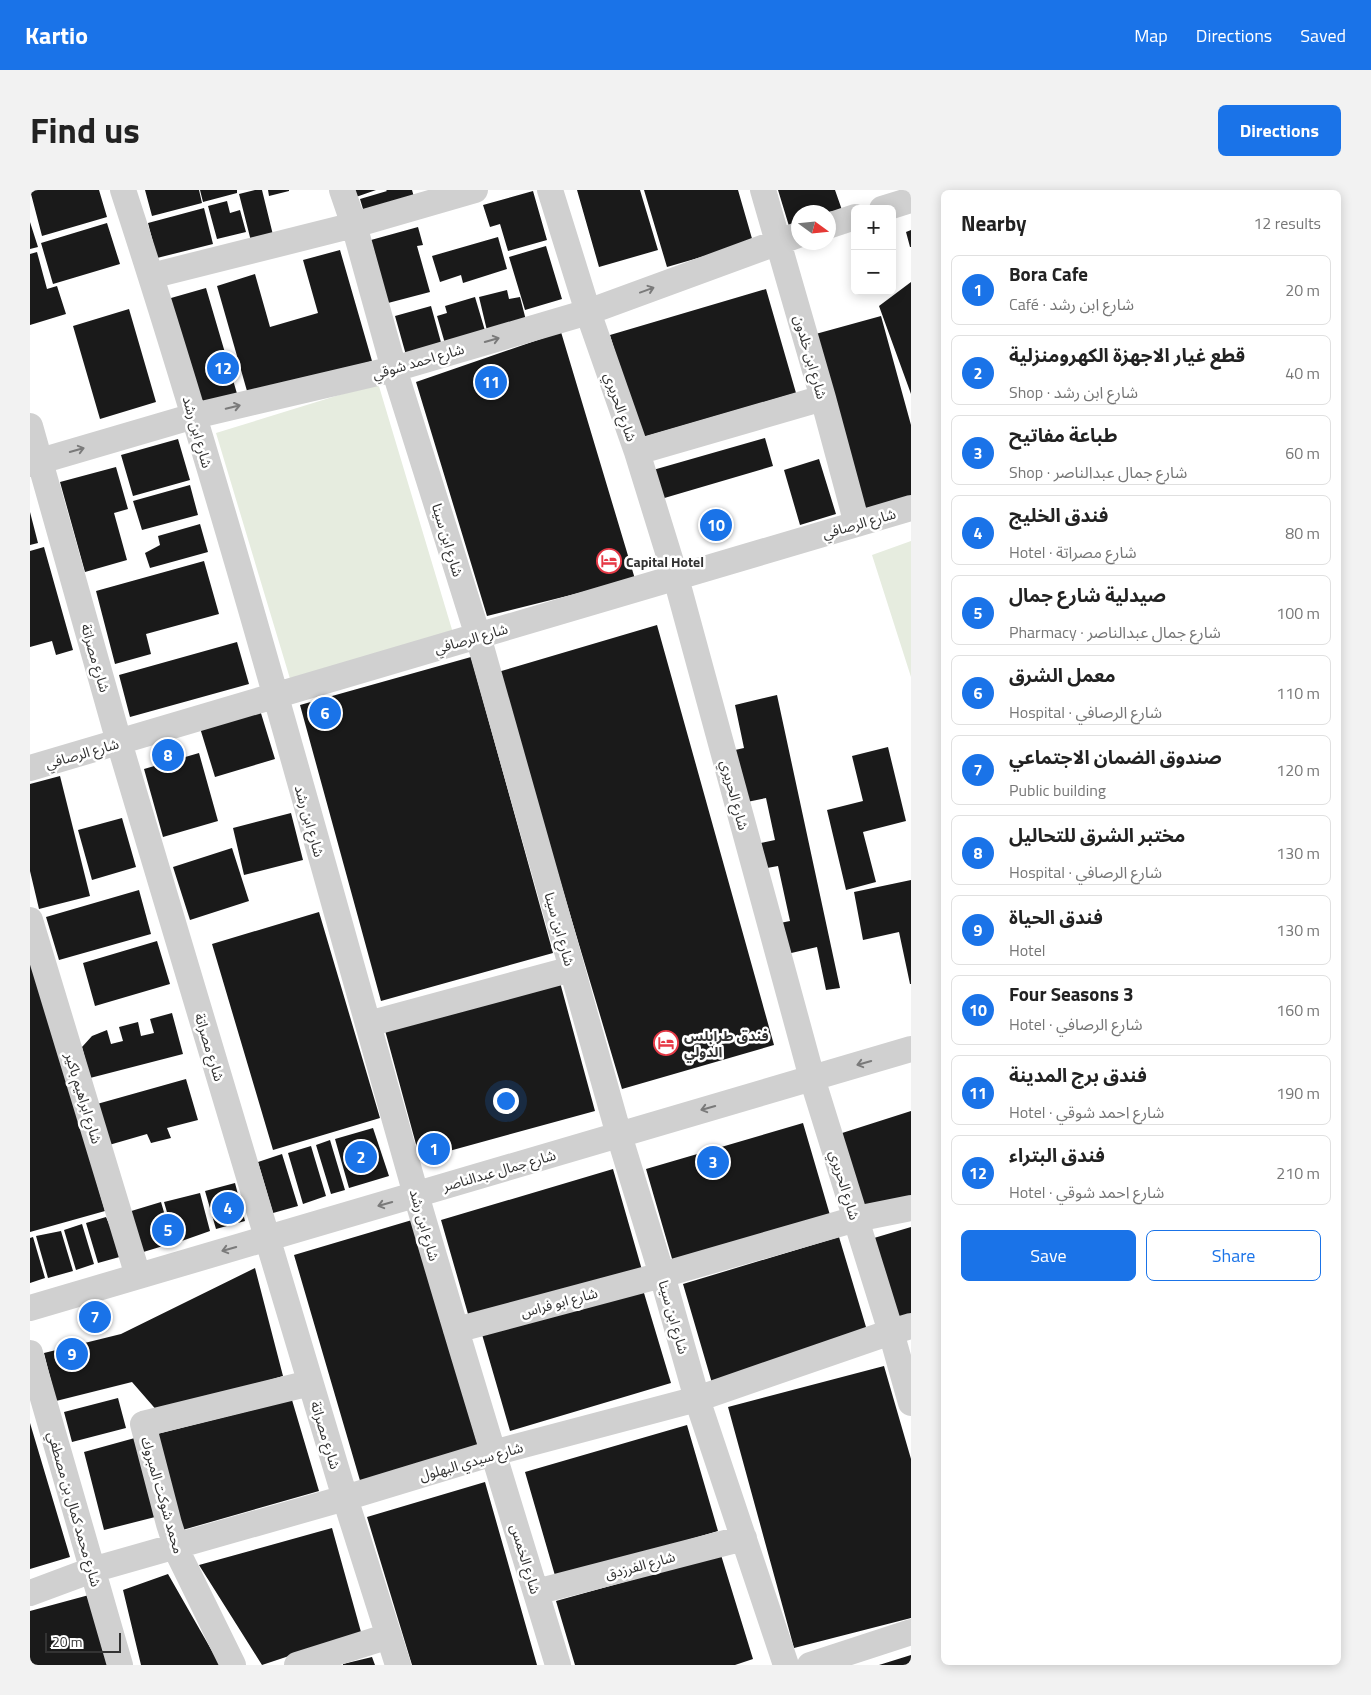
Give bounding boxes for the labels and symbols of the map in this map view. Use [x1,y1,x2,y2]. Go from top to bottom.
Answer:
north arrow [791,205,836,250]
one-way arrow [639,285,654,294]
street label: شارع ابن خلدون [788,313,833,402]
one-way arrow [484,334,500,344]
street label: شارع احمد شوقي [370,338,467,385]
pin: 12 [207,349,239,387]
pin: 11 [475,363,507,401]
street label: شارع الحريري [598,370,643,445]
street label: شارع ابن رشد [177,394,218,471]
one-way arrow [225,402,241,411]
one-way arrow [68,445,84,455]
street label: شارع ابن سينا [426,501,469,580]
street label: شارع الرصافي [820,502,899,545]
pin: 10 [700,506,732,544]
hotel icon: Capital Hotel [596,548,622,574]
place label: Capital Hotel [626,551,704,572]
street label: شارع الرصافي [432,617,511,660]
street label: شارع مصراتة [75,621,116,695]
pin: 6 [309,694,341,732]
street label: شارع الرصافي [43,732,122,775]
pin: 8 [152,736,184,774]
street label: شارع الحريري [714,758,754,833]
street label: شارع ابن رشد [289,783,330,860]
street label: شارع ابن سينا [538,890,581,969]
street label: شارع مصراتة [189,1010,230,1084]
place label: فندق طرابلس الدولي [684,1025,769,1063]
hotel icon: فندق طرابلس الدولي [653,1030,679,1056]
street label: شارع ابراهيم باكير [59,1049,108,1147]
one-way arrow [857,1058,873,1068]
your location [493,1088,519,1114]
one-way arrow [701,1104,717,1114]
pin: 1 [418,1130,450,1168]
pin: 2 [345,1138,377,1176]
pin: 3 [697,1143,729,1181]
street label: شارع جمال عبدالناصر [439,1144,558,1197]
street label: شارع الحريري [823,1148,866,1223]
street label: شارع ابن رشد [404,1187,445,1264]
pin: 4 [212,1189,244,1227]
one-way arrow [377,1199,393,1209]
pin: 5 [152,1211,184,1249]
one-way arrow [221,1245,237,1255]
street label: شارع ابن سينا [652,1278,695,1357]
street label: شارع ابو فراس [518,1282,600,1323]
pin: 7 [79,1298,111,1336]
pin: 9 [56,1335,88,1373]
street label: شارع مصراتة [305,1398,346,1472]
street label: شارع محمد كمال بن مصطفي [42,1429,107,1590]
street label: محمد شوكت المبروك [136,1434,190,1556]
street label: شارع سيدي البهلول [417,1436,526,1487]
street label: شارع الخمس [504,1521,547,1597]
street label: شارع الفرزدق [602,1546,678,1585]
scale bar [45,1630,121,1653]

